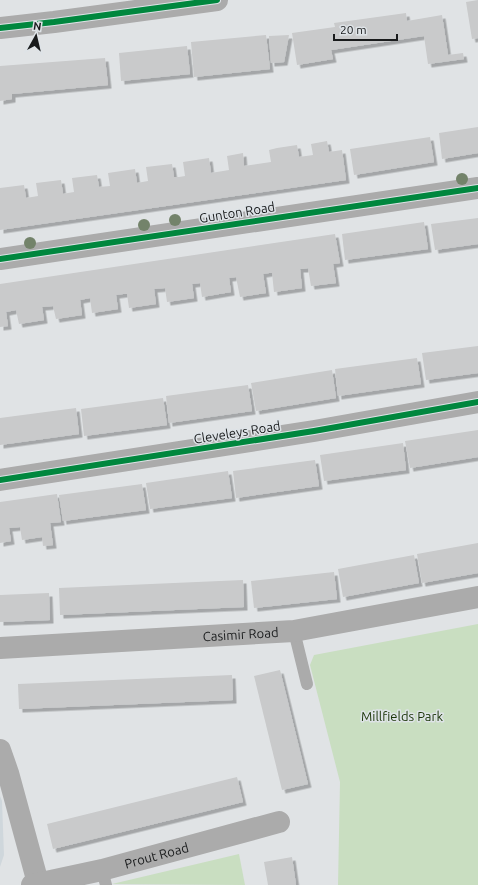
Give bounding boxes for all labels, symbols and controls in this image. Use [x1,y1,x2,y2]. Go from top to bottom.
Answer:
north arrow [16,16,56,56]
scale bar [334,16,397,42]
text: N [32,20,42,33]
text: 20 m [340,23,367,36]
street label: Gunton Road [198,199,276,225]
street label: Cleveleys Road [193,418,281,446]
street label: Casimir Road [202,625,279,643]
park label: Millfields Park [361,709,443,723]
street label: Prout Road [123,840,190,871]

